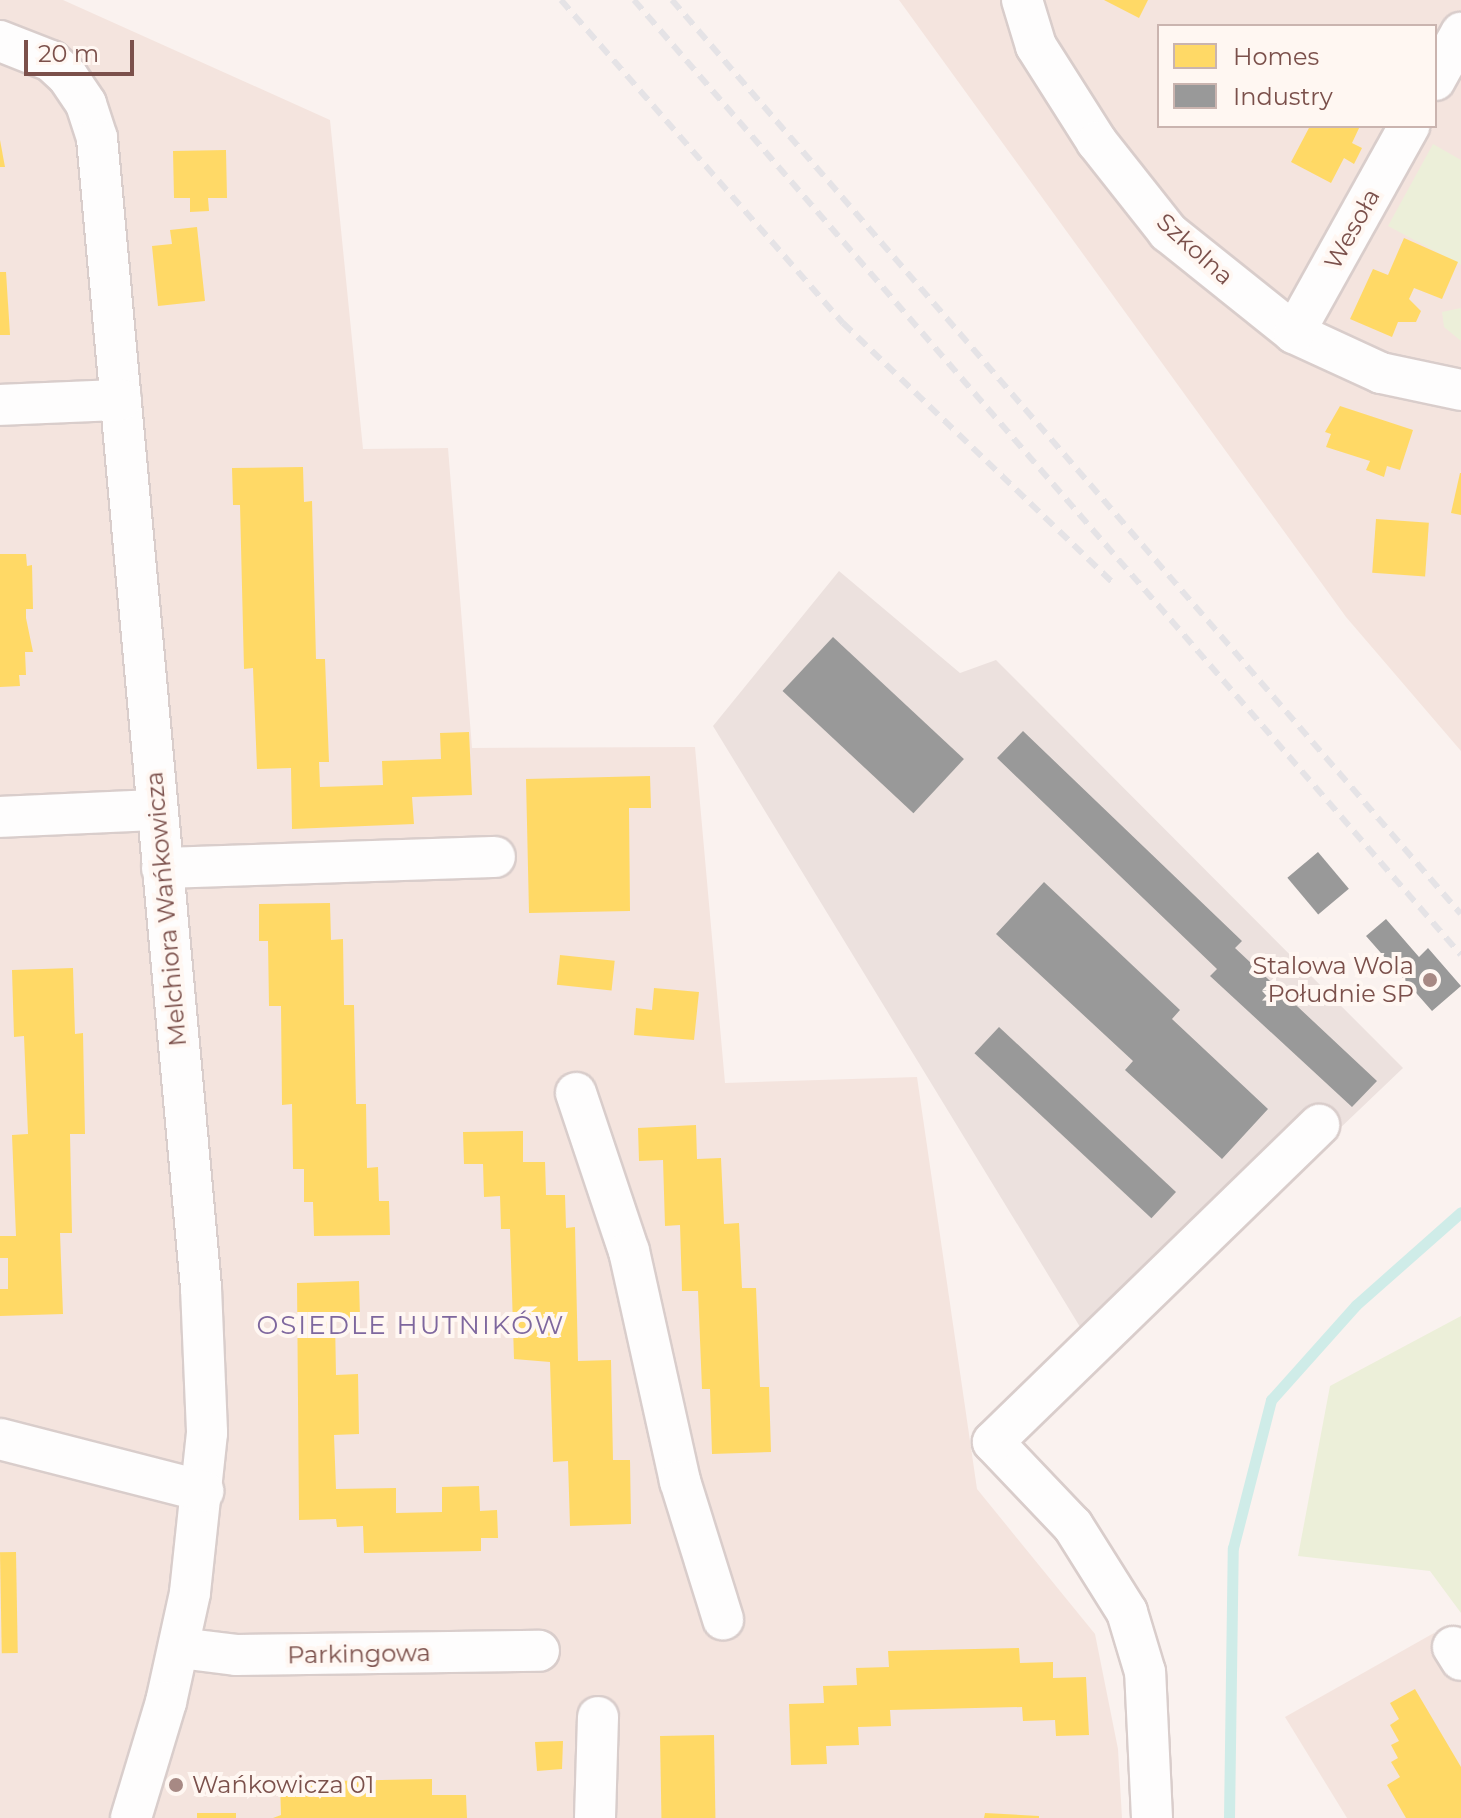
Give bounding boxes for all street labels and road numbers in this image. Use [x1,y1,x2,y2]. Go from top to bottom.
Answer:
street label: Wesoła [1318,184,1386,274]
street label: Szkolna [1151,207,1239,291]
street label: Melchiora Wańkowicza [140,770,192,1048]
street label: Parkingowa [287,1638,431,1670]

